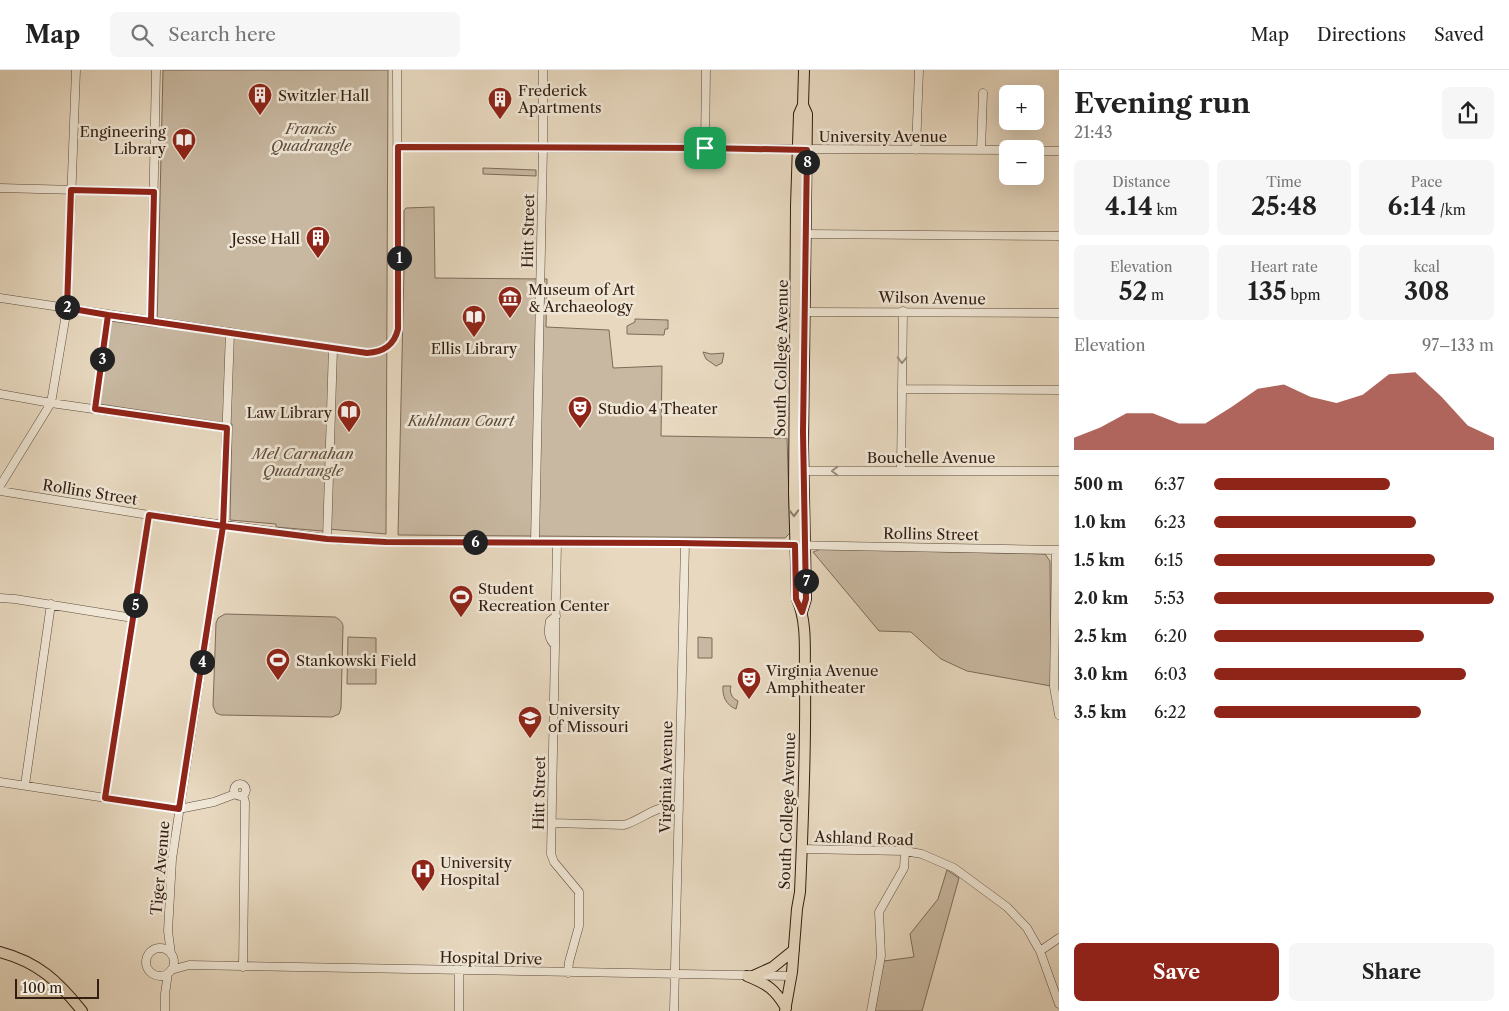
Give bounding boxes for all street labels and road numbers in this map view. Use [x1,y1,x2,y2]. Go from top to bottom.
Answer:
street label: University Avenue [819,127,947,146]
street label: Hitt Street [518,193,538,268]
street label: South College Avenue [770,279,792,437]
street label: Wilson Avenue [877,288,986,308]
street label: Bouchelle Avenue [867,448,995,467]
street label: Rollins Street [41,475,140,509]
street label: Rollins Street [883,524,980,544]
street label: Virginia Avenue [656,721,676,834]
street label: South College Avenue [775,732,799,890]
street label: Hitt Street [529,755,549,830]
street label: Tiger Avenue [146,820,174,916]
street label: Ashland Road [813,827,914,849]
street label: Hospital Drive [439,948,543,968]

